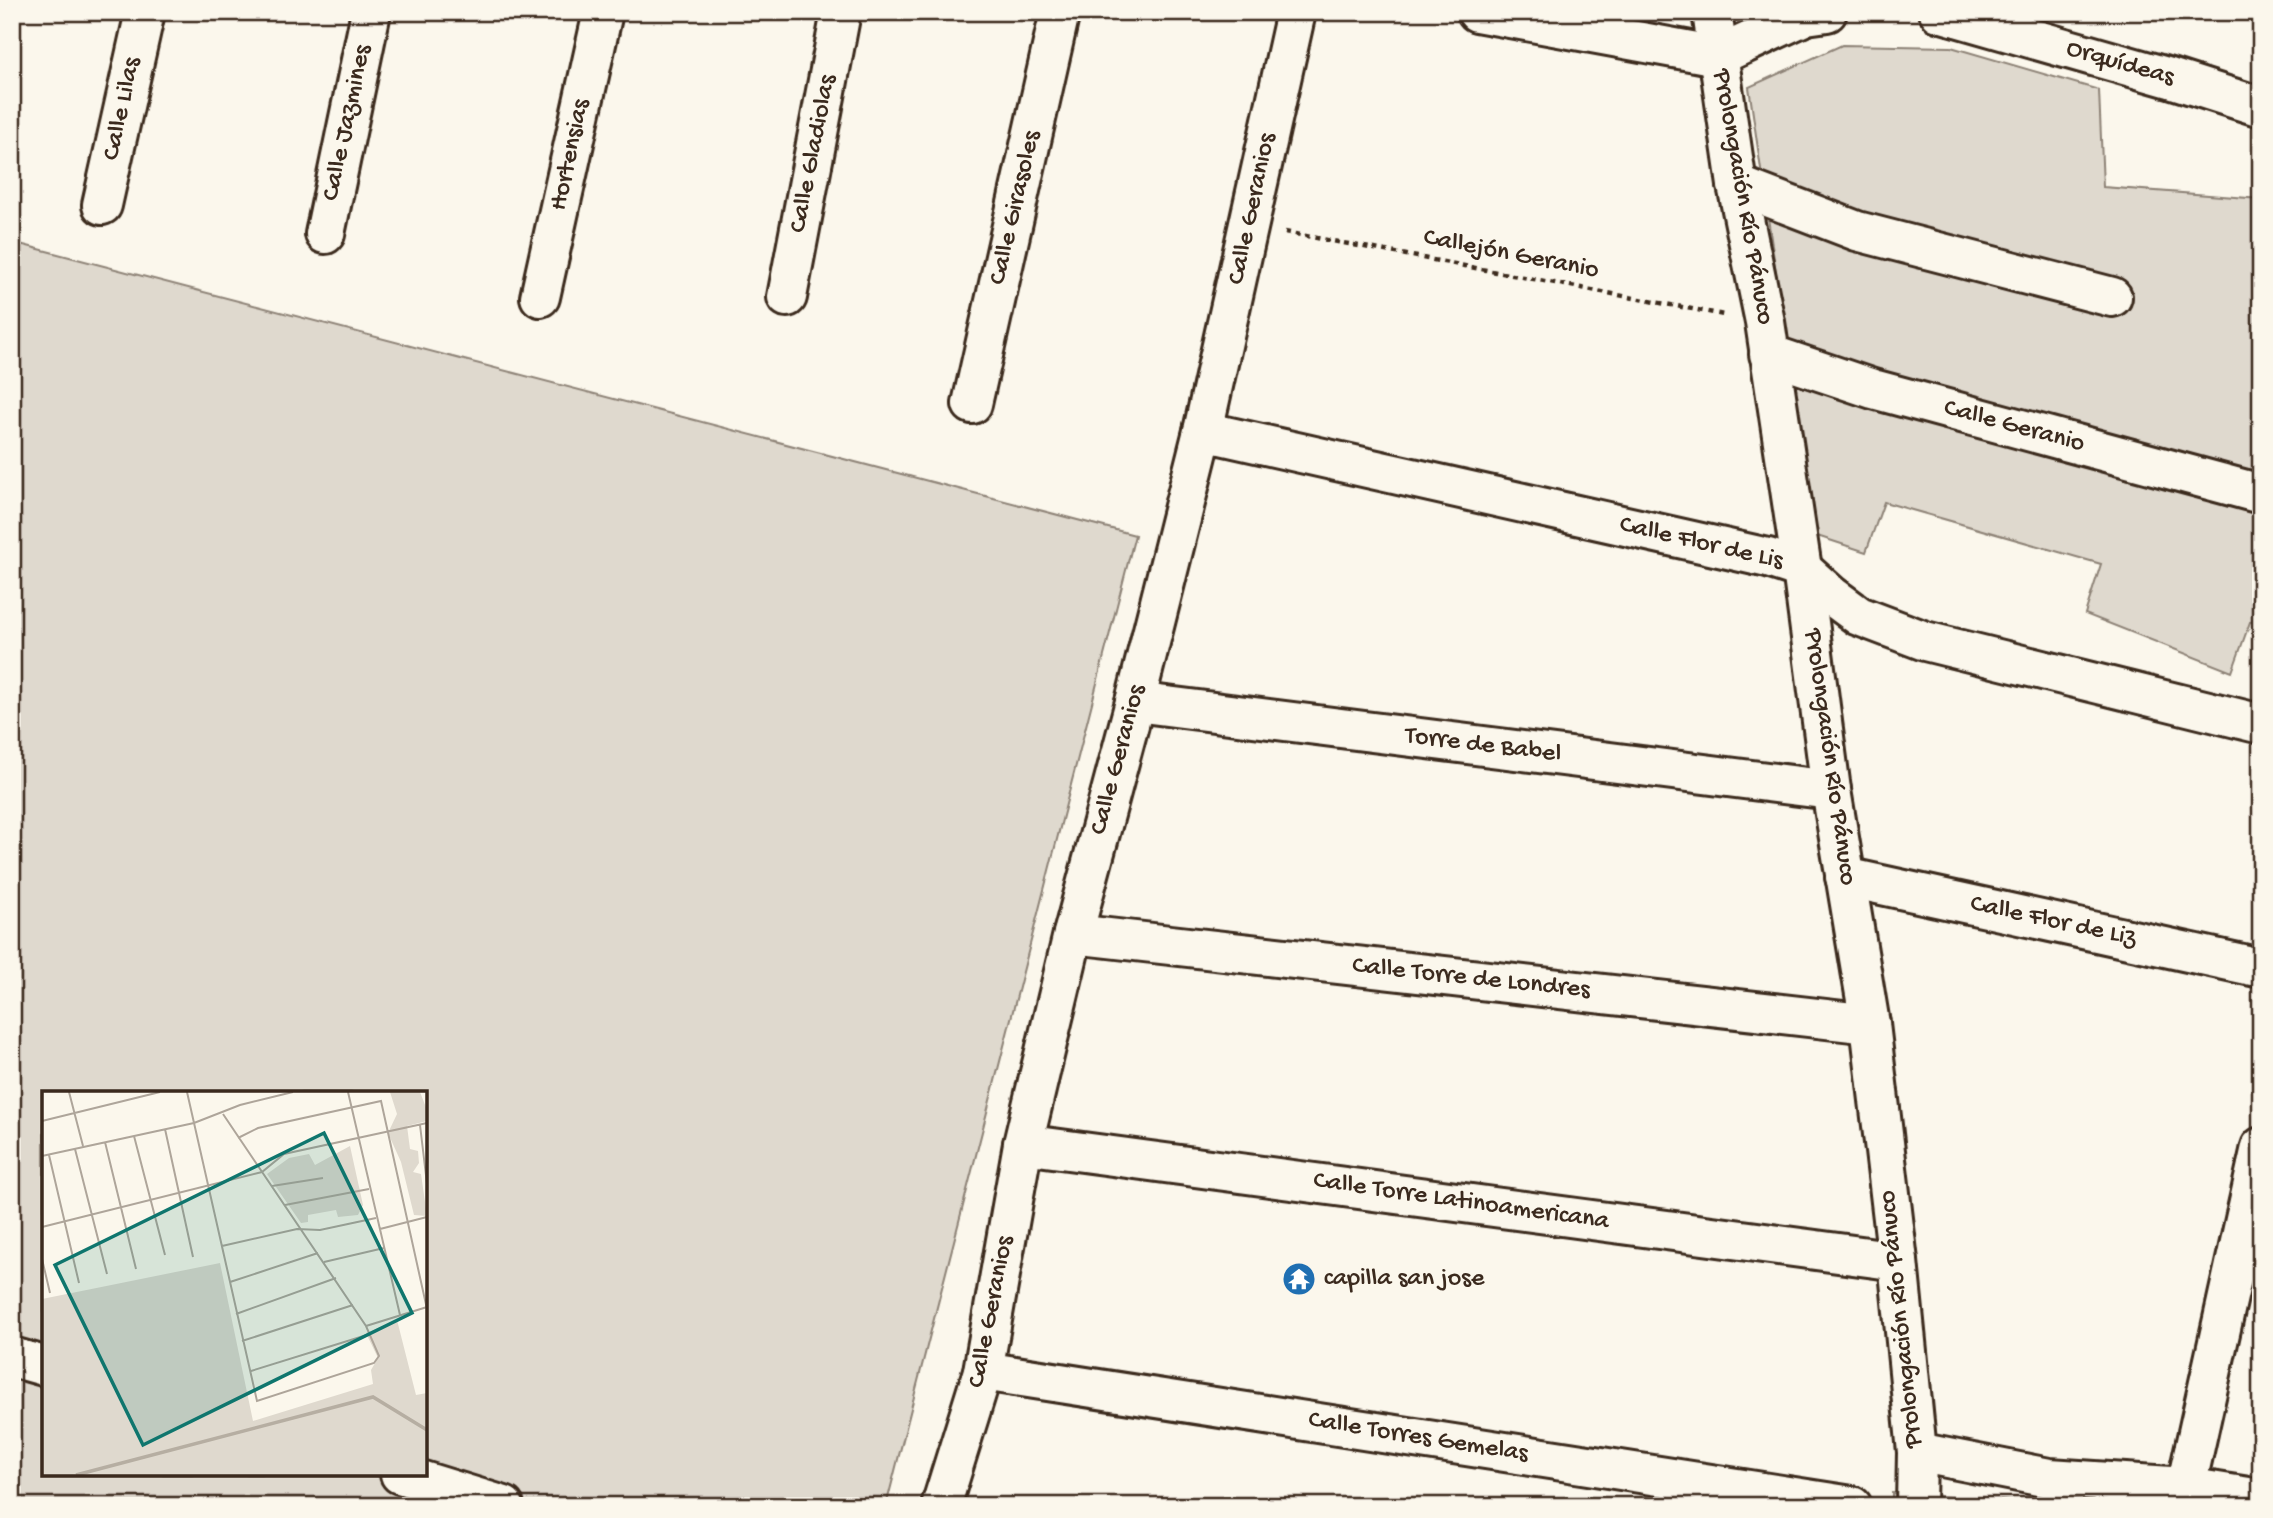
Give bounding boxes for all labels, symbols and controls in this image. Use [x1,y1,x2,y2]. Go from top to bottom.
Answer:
street label: Orquídeas [2062,34,2179,95]
street label: Calle Jazmines [316,41,380,204]
street label: Calle Lilas [97,53,149,163]
street label: Prolongación Río Pánuco [1704,66,1780,327]
street label: Calle Gladiolas [783,71,845,236]
street label: Hortensias [544,95,598,214]
street label: Calle Girasoles [983,127,1049,288]
street label: Calle Geranios [1222,129,1284,288]
street label: Callejón Geranio [1421,223,1601,287]
street label: Calle Geranio [1940,393,2088,461]
street label: Calle Flor de Lis [1616,510,1787,578]
street label: Prolongación Río Pánuco [1795,626,1862,887]
street label: Calle Geranios [1084,680,1154,838]
street label: Torre de Babel [1401,721,1563,771]
street label: Calle Flor de Liz [1967,889,2140,955]
street label: Calle Torre de Londres [1351,951,1593,1007]
inset map [42,1091,427,1476]
street label: Calle Torre Latinoamericana [1311,1166,1612,1238]
street label: Prolongación Río Pánuco [1873,1189,1931,1450]
street label: Calle Geranios [962,1232,1022,1391]
temple icon: capilla san jose [1280,1260,1318,1298]
place label: capilla san jose [1324,1264,1485,1295]
street label: Calle Torres Gemelas [1306,1405,1531,1471]

